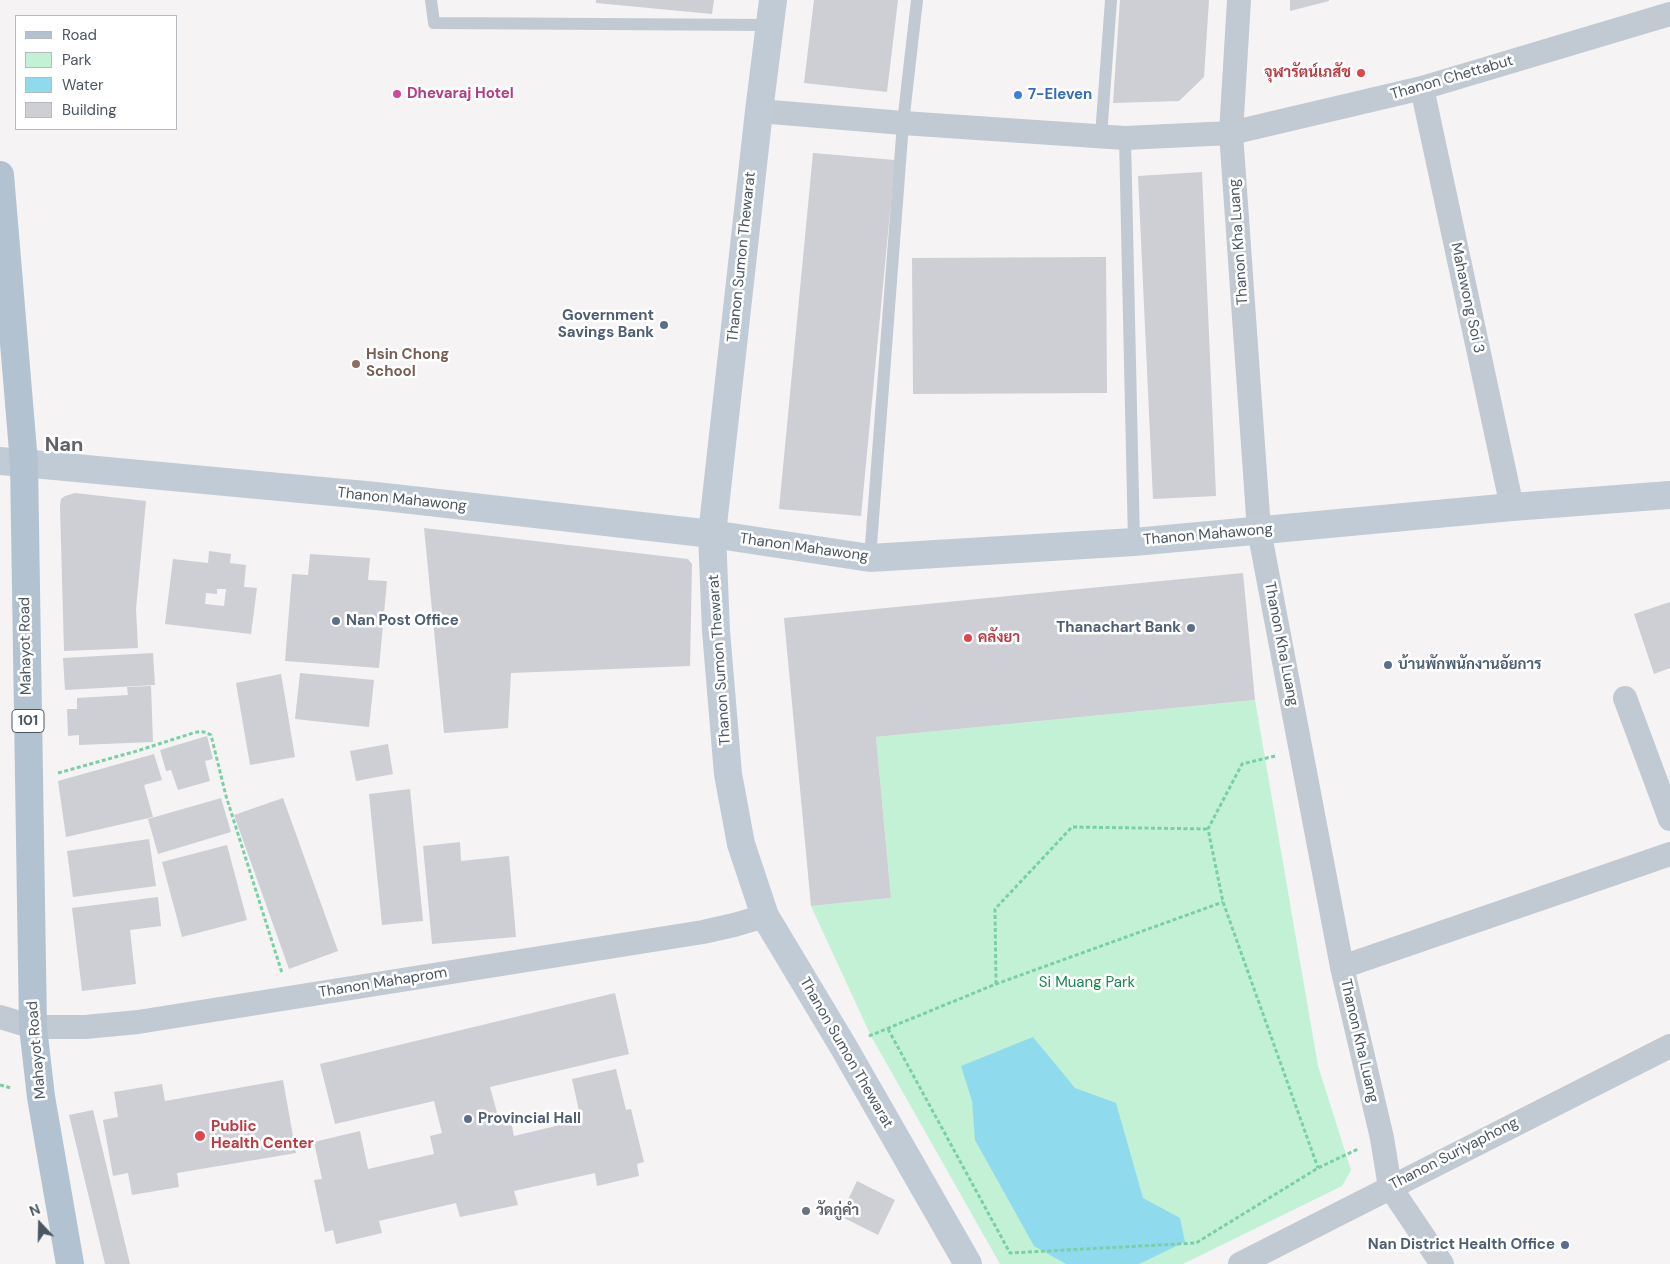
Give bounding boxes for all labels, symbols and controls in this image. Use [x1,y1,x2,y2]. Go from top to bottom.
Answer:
legend [15,15,178,130]
text: Road [62,25,97,45]
text: Park [62,50,92,70]
street label: Thanon Chettabut [1389,52,1515,104]
place label: จุฬารัตน์เภสัช [1264,64,1351,82]
marker: จุฬารัตน์เภสัช [1355,67,1367,79]
text: Water [62,75,103,95]
place label: Dhevaraj Hotel [407,85,514,103]
place label: 7-Eleven [1028,86,1092,104]
marker: Dhevaraj Hotel [391,88,403,100]
marker: 7-Eleven [1012,89,1024,101]
text: Building [62,100,117,120]
street label: Thanon Sumon Thewarat [724,171,760,343]
street label: Thanon Kha Luang [1226,178,1252,306]
street label: Mahawong Soi 3 [1447,241,1487,355]
place label: Government Savings Bank [558,307,654,342]
marker: Government Savings Bank [658,319,670,331]
place label: Hsin Chong School [366,346,449,381]
marker: Hsin Chong School [350,358,362,370]
district label: Nan [45,434,83,458]
street label: Thanon Mahawong [337,484,467,516]
street label: Thanon Mahawong [1143,520,1273,550]
street label: Thanon Mahawong [739,530,869,566]
street label: Thanon Sumon Thewarat [705,574,735,746]
street label: Thanon Kha Luang [1260,580,1302,708]
street label: Mahayot Road [16,597,36,695]
place label: Nan Post Office [346,612,459,630]
marker: Nan Post Office [330,615,342,627]
place label: Thanachart Bank [1056,619,1181,637]
marker: Thanachart Bank [1185,622,1197,634]
place label: คลังยา [978,629,1020,647]
marker: คลังยา [962,632,974,644]
place label: บ้านพักพนักงานอัยการ [1398,656,1542,674]
marker: บ้านพักพนักงานอัยการ [1382,659,1394,671]
road number: 101 [12,709,44,732]
street label: Thanon Mahaprom [318,964,448,1002]
street label: Thanon Sumon Thewarat [795,974,897,1132]
park label: Si Muang Park [1039,974,1135,992]
street label: Thanon Kha Luang [1336,977,1382,1105]
street label: Mahayot Road [24,1000,50,1100]
place label: Provincial Hall [478,1110,581,1128]
marker: Provincial Hall [462,1113,474,1125]
street label: Thanon Suriyaphong [1387,1114,1521,1194]
place label: Public Health Center [211,1118,314,1153]
marker: Public Health Center [193,1129,207,1143]
north arrow [15,1199,65,1249]
text: N [27,1200,43,1220]
place label: วัดกู่คำ [816,1202,859,1220]
marker: วัดกู่คำ [800,1205,812,1217]
place label: Nan District Health Office [1368,1236,1555,1254]
marker: Nan District Health Office [1559,1239,1571,1251]

